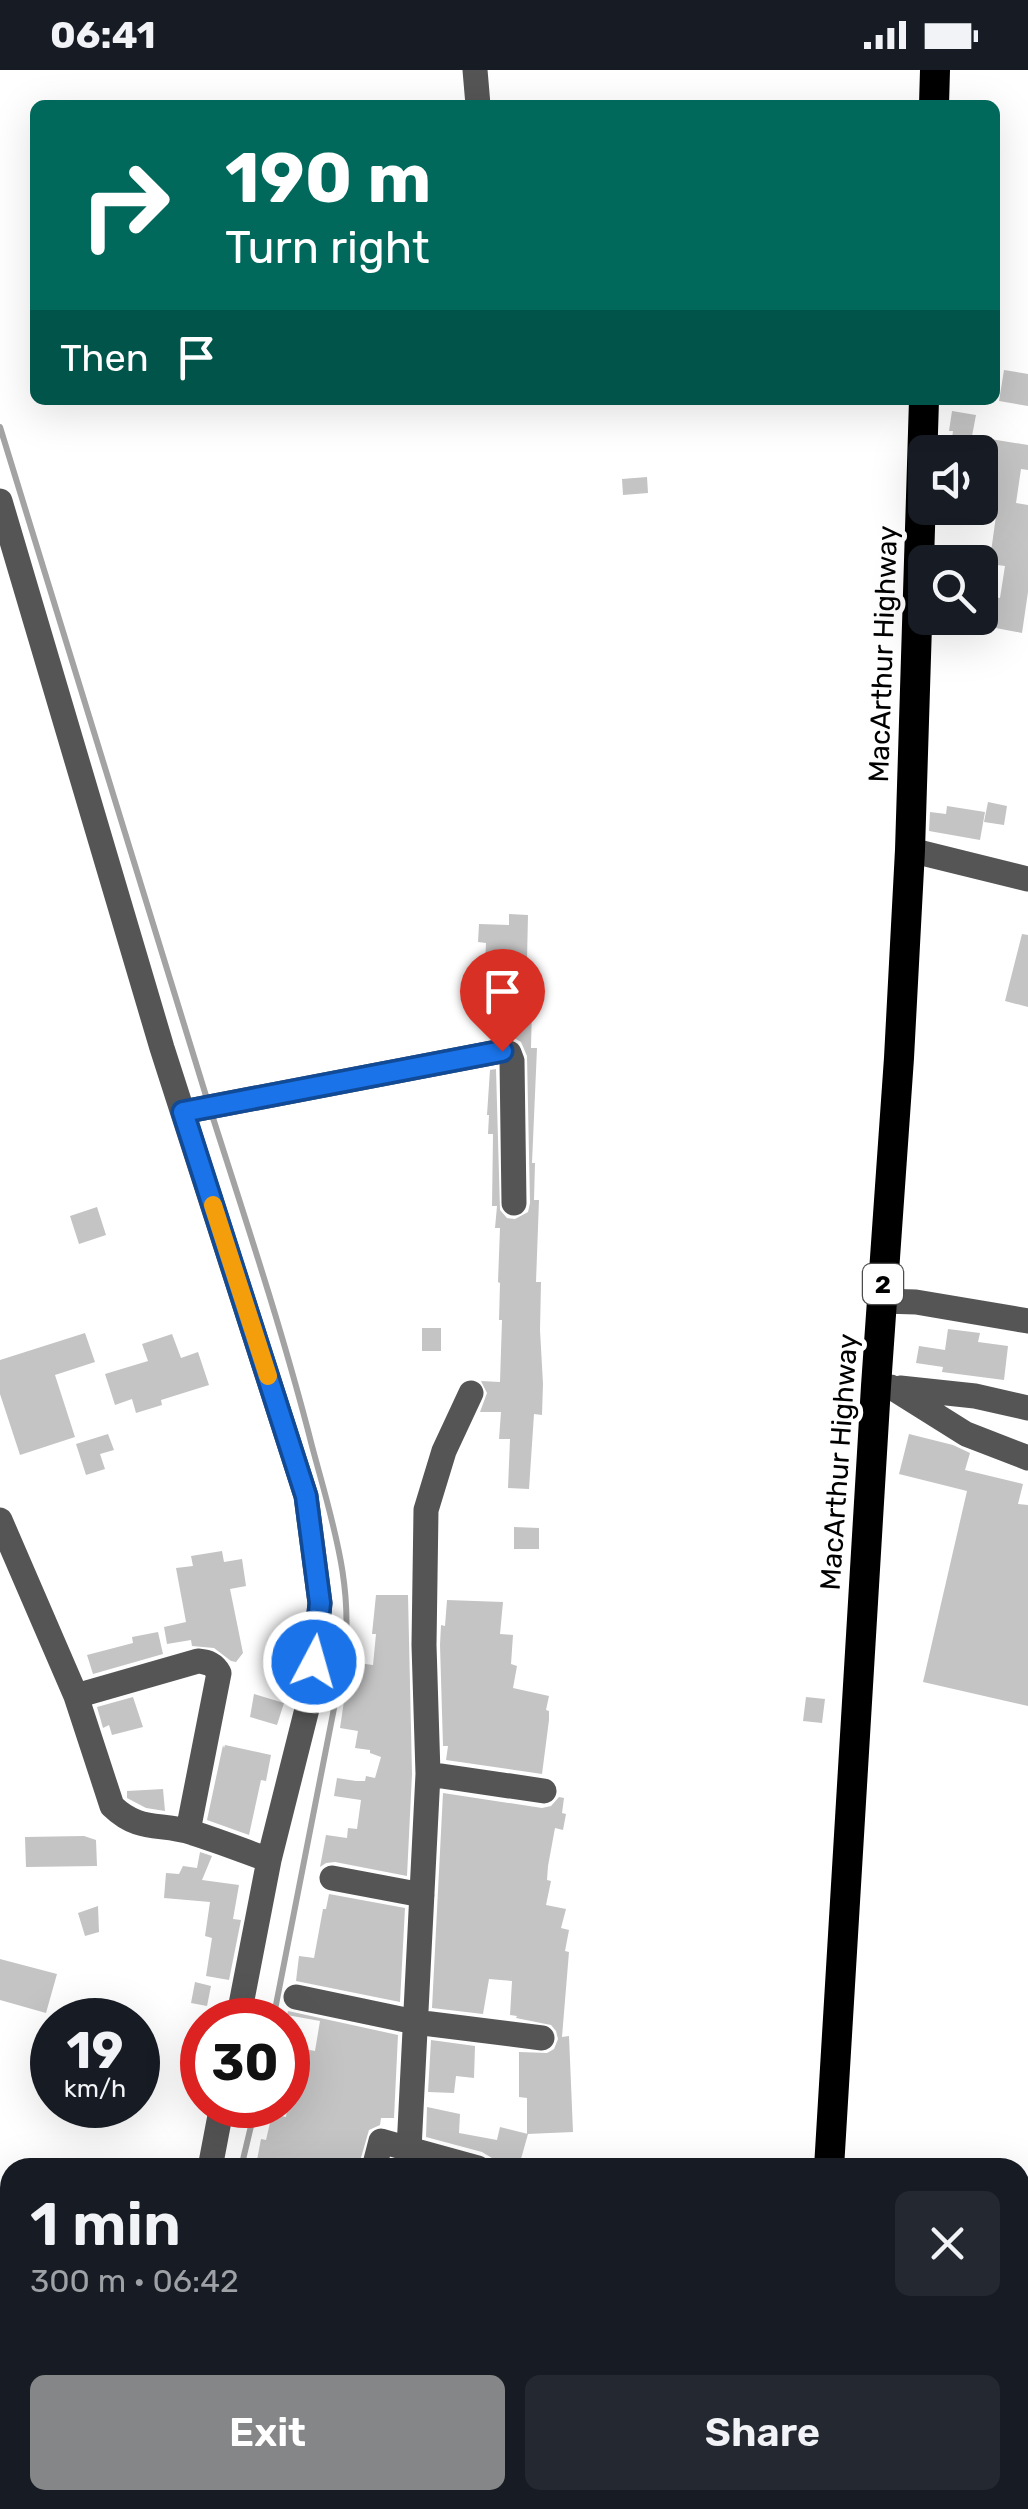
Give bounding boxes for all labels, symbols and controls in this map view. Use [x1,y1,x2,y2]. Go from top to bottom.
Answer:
text: 06:41 [50,12,156,58]
text: 190 m [225,137,431,220]
icon: right [60,140,190,270]
text: Turn right [225,221,429,274]
icon: arrive [169,330,224,385]
text: Then [60,335,149,381]
map controls [908,435,998,635]
button: sound [908,435,998,525]
street label: MacArthur Highway [862,525,904,783]
button: search [908,545,998,635]
pin [460,949,545,1052]
icon: arrive [475,964,530,1019]
road number: 2 [863,1264,903,1304]
street label: MacArthur Highway [814,1333,864,1591]
position arrow [262,1610,366,1714]
speed limit sign: 30 [180,1998,310,2128]
text: 19 [67,2021,123,2081]
text: km/h [64,2074,126,2103]
text: 1 min [30,2189,181,2260]
button: close [895,2191,1000,2296]
text: 300 m · 06:42 [30,2262,239,2300]
button: Exit [30,2375,505,2490]
button: Share [525,2375,1000,2490]

